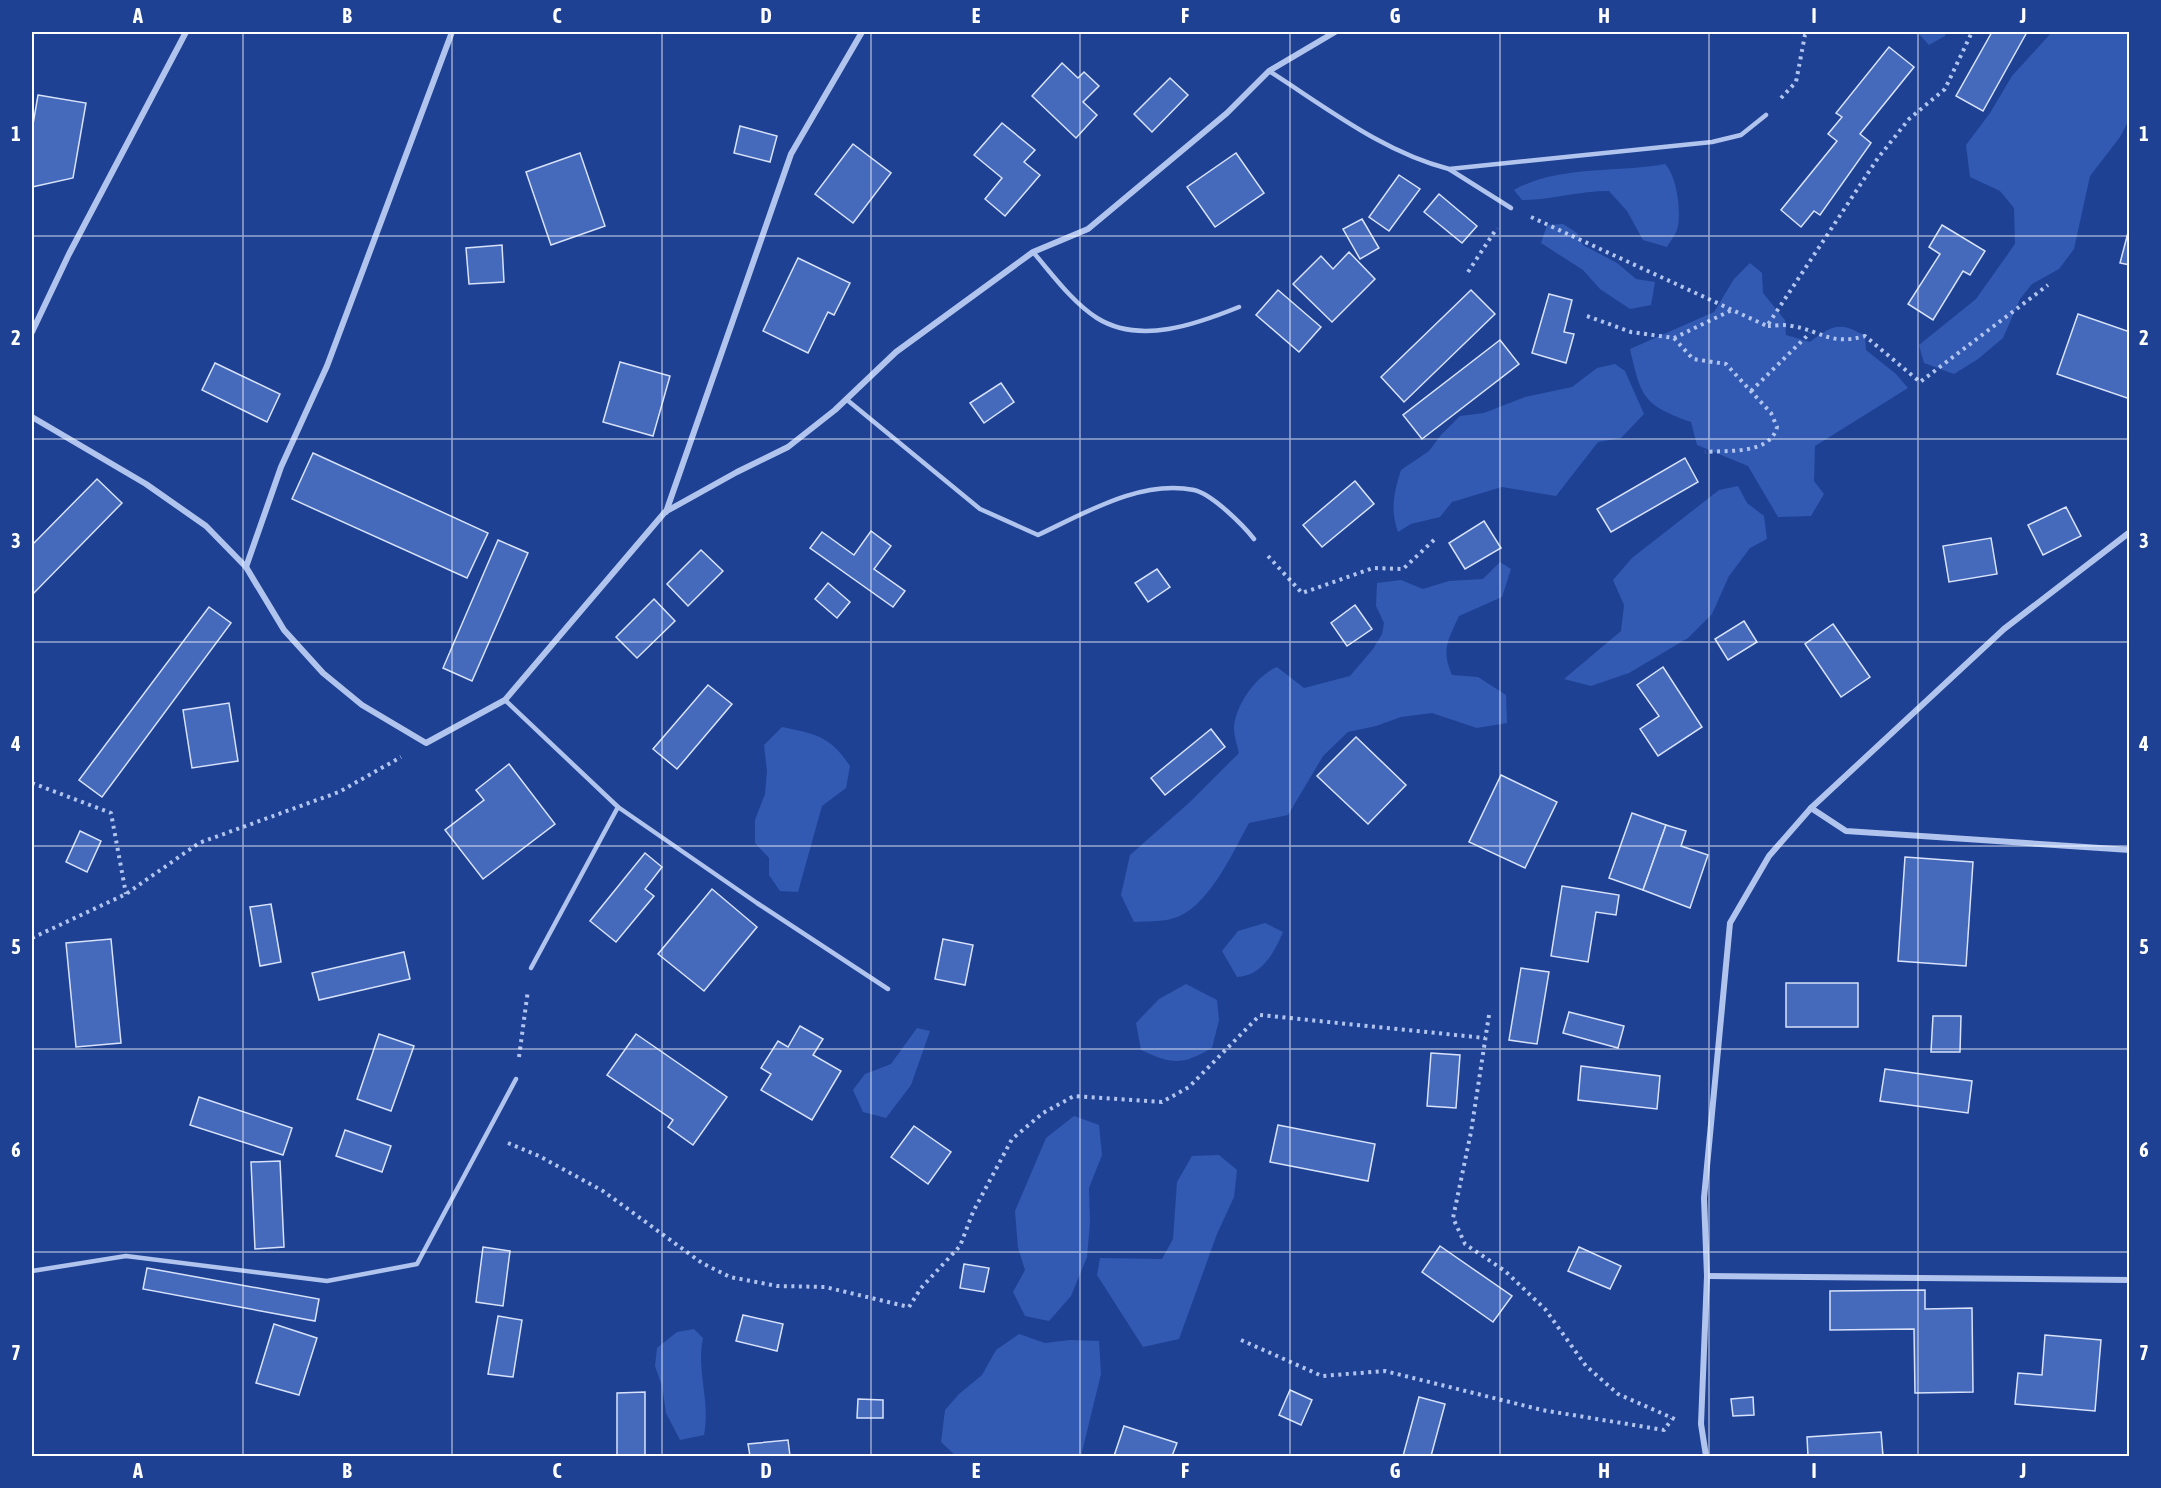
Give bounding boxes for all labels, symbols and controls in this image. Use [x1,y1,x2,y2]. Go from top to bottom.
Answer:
text: A [132,4,143,27]
text: B [342,4,352,27]
text: C [553,4,562,27]
text: D [760,4,772,27]
text: E [972,4,981,27]
text: F [1181,4,1189,27]
text: G [1390,4,1401,27]
text: H [1598,4,1610,27]
text: I [1811,4,1817,27]
text: J [2019,4,2026,27]
text: 1 [11,122,21,145]
text: 1 [2139,122,2149,145]
text: 2 [11,326,21,349]
text: 2 [2139,326,2149,349]
text: 3 [11,529,21,552]
text: 3 [2139,529,2149,552]
text: 4 [10,732,21,755]
text: 4 [2138,732,2149,755]
text: 5 [11,935,21,958]
text: 5 [2139,935,2149,958]
text: 6 [11,1138,21,1161]
text: 6 [2139,1138,2149,1161]
text: 7 [11,1341,21,1364]
text: 7 [2139,1341,2149,1364]
text: A [132,1459,143,1482]
text: B [342,1459,352,1482]
text: C [553,1459,562,1482]
text: D [760,1459,772,1482]
text: E [972,1459,981,1482]
text: F [1181,1459,1189,1482]
text: G [1390,1459,1401,1482]
text: H [1598,1459,1610,1482]
text: I [1811,1459,1817,1482]
text: J [2019,1459,2026,1482]

